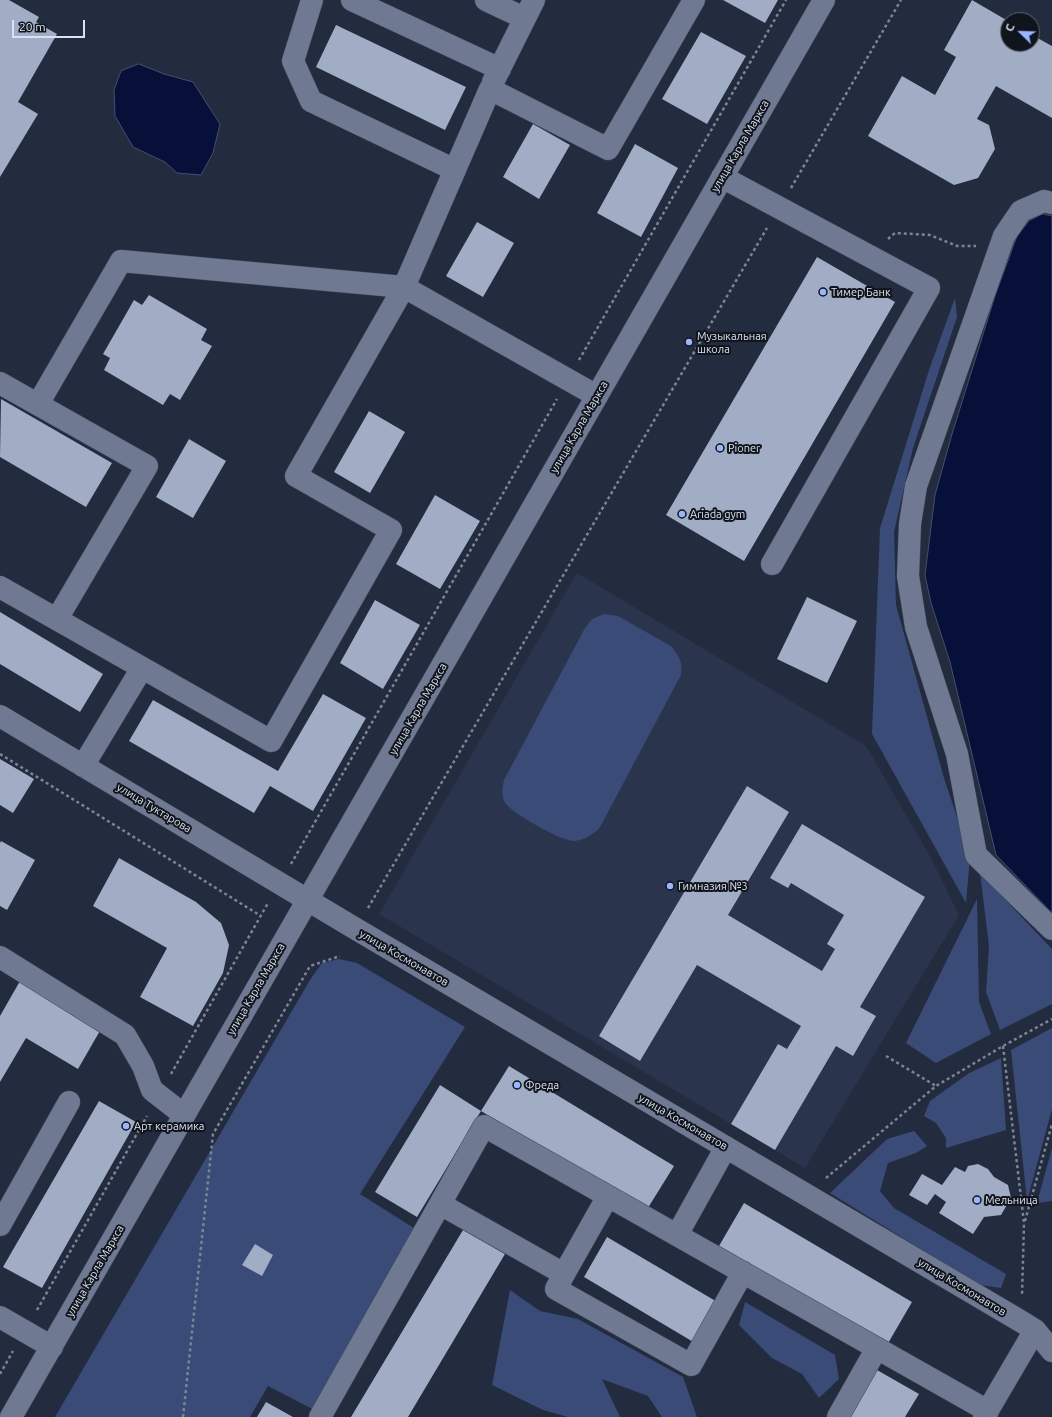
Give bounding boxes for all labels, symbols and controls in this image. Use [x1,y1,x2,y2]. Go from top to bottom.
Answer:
scale bar [14,12,87,38]
north arrow [1000,12,1040,52]
text: 20 m [19,20,46,33]
text: С [1003,22,1017,33]
street label: улица Карла Маркса [708,98,772,194]
place label: Тимер Банк [831,285,891,299]
marker: Тимер Банк [818,287,828,297]
place label: Музыкальная школа [697,329,767,355]
marker: Музыкальная школа [684,337,694,347]
street label: улица Карла Маркса [547,379,611,475]
place label: Pioner [728,441,760,455]
marker: Pioner [715,443,725,453]
place label: Ariada gym [690,507,745,521]
marker: Ariada gym [677,509,687,519]
street label: улица Карла Маркса [386,661,450,757]
street label: улица Туктарова [114,781,194,835]
place label: Гимназия №3 [678,879,748,893]
marker: Гимназия №3 [665,881,675,891]
street label: улица Космонавтов [357,927,451,989]
street label: улица Карла Маркса [224,941,288,1037]
place label: Фреда [525,1078,559,1092]
marker: Фреда [512,1080,522,1090]
street label: улица Космонавтов [636,1091,730,1153]
place label: Арт керамика [134,1119,204,1133]
marker: Арт керамика [121,1121,131,1131]
place label: Мельница [985,1193,1038,1207]
marker: Мельница [972,1195,982,1205]
street label: улица Карла Маркса [63,1223,127,1319]
street label: улица Космонавтов [915,1255,1009,1319]

